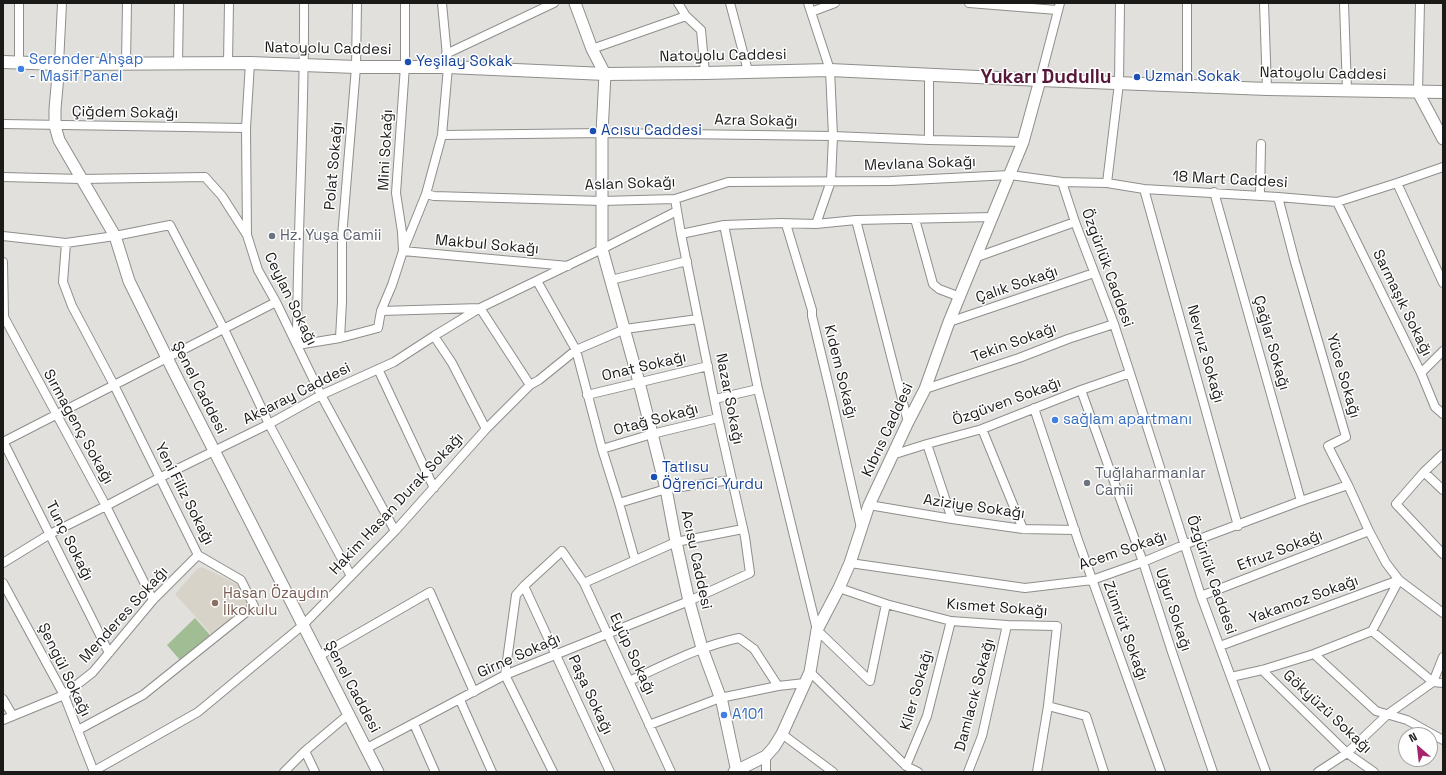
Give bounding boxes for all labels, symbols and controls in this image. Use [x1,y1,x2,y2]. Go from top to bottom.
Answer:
street label: Natoyolu Caddesi [264,39,392,59]
street label: Natoyolu Caddesi [659,46,787,66]
place label: Serender Ahşap - Masif Panel [29,51,143,86]
place label: Yeşilay Sokak [416,53,513,71]
marker: Yeşilay Sokak [403,57,413,67]
marker: Serender Ahşap - Masif Panel [16,64,26,74]
street label: Natoyolu Caddesi [1259,64,1387,84]
district label: Yukarı Dudullu [980,67,1112,89]
place label: Uzman Sokak [1145,68,1240,86]
marker: Uzman Sokak [1132,72,1142,82]
street label: Çiğdem Sokağı [72,103,178,123]
street label: Mini Sokağı [375,109,397,191]
street label: Azra Sokağı [714,111,798,131]
street label: Polat Sokağı [321,121,347,211]
place label: Acısu Caddesi [601,122,702,140]
marker: Acısu Caddesi [588,126,598,136]
street label: Mevlana Sokağı [864,153,976,175]
street label: 18 Mart Caddesi [1172,168,1288,192]
street label: Aslan Sokağı [584,173,676,195]
street label: Özgürlük Caddesi [1077,206,1137,330]
place label: Hz. Yuşa Camii [280,227,381,245]
marker: Hz. Yuşa Camii [267,231,277,241]
street label: Makbul Sokağı [434,231,540,259]
street label: Sarmaşık Sokağı [1368,247,1436,359]
street label: Ceylan Sokağı [260,250,320,348]
street label: Çalık Sokağı [974,263,1060,307]
street label: Çağlar Sokağı [1249,294,1293,392]
street label: Nevruz Sokağı [1182,303,1228,405]
street label: Tekin Sokağı [969,319,1059,367]
street label: Kıdem Sokağı [820,323,860,421]
street label: Yüce Sokağı [1322,332,1364,420]
street label: Şenel Caddesi [168,339,230,437]
street label: Onat Sokağı [600,349,688,385]
street label: Nazar Sokağı [711,352,747,446]
street label: Aksaray Caddesi [240,359,354,429]
street label: Sırmagenç Sokağı [39,366,117,488]
street label: Özgüven Sokağı [950,374,1064,430]
street label: Kıbrıs Caddesi [858,380,918,480]
street label: Otağ Sokağı [612,400,700,440]
place label: sağlam apartmanı [1063,411,1192,429]
marker: sağlam apartmanı [1050,415,1060,425]
street label: Hakim Hasan Durak Sokağı [326,429,468,579]
street label: Yeni Filiz Sokağı [150,440,218,548]
place label: Tatlısu Öğrenci Yurdu [662,459,763,494]
place label: Tuğlaharmanlar Camii [1095,465,1206,500]
marker: Tatlısu Öğrenci Yurdu [649,472,659,482]
marker: Tuğlaharmanlar Camii [1082,478,1092,488]
street label: Aziziye Sokağı [922,491,1026,523]
street label: Tunç Sokağı [41,498,97,584]
street label: Acısu Caddesi [677,509,715,611]
street label: Özgürlük Caddesi [1182,513,1240,637]
street label: Acem Sokağı [1077,527,1169,575]
street label: Efruz Sokağı [1235,527,1325,575]
street label: Menderes Sokağı [76,563,172,667]
street label: Uğur Sokağı [1151,566,1195,654]
street label: Yakamoz Sokağı [1247,572,1361,628]
street label: Zümrüt Sokağı [1099,579,1151,683]
place label: Hasan Özaydın İlkokulu [223,585,329,620]
street label: Kısmet Sokağı [946,595,1048,621]
marker: Hasan Özaydın İlkokulu [210,598,220,608]
street label: Eyüp Sokağı [605,610,659,698]
street label: Şengül Sokağı [34,620,94,720]
street label: Girne Sokağı [475,630,563,682]
street label: Damlacık Sokağı [951,637,999,753]
street label: Şenel Caddesi [320,638,384,736]
street label: Kiler Sokağı [897,648,937,732]
street label: Paşa Sokağı [564,652,616,738]
street label: Gökyüzü Sokağı [1279,666,1375,758]
place label: A101 [732,706,764,724]
marker: A101 [719,710,729,720]
north arrow [1398,727,1438,767]
text: N [1406,729,1419,745]

